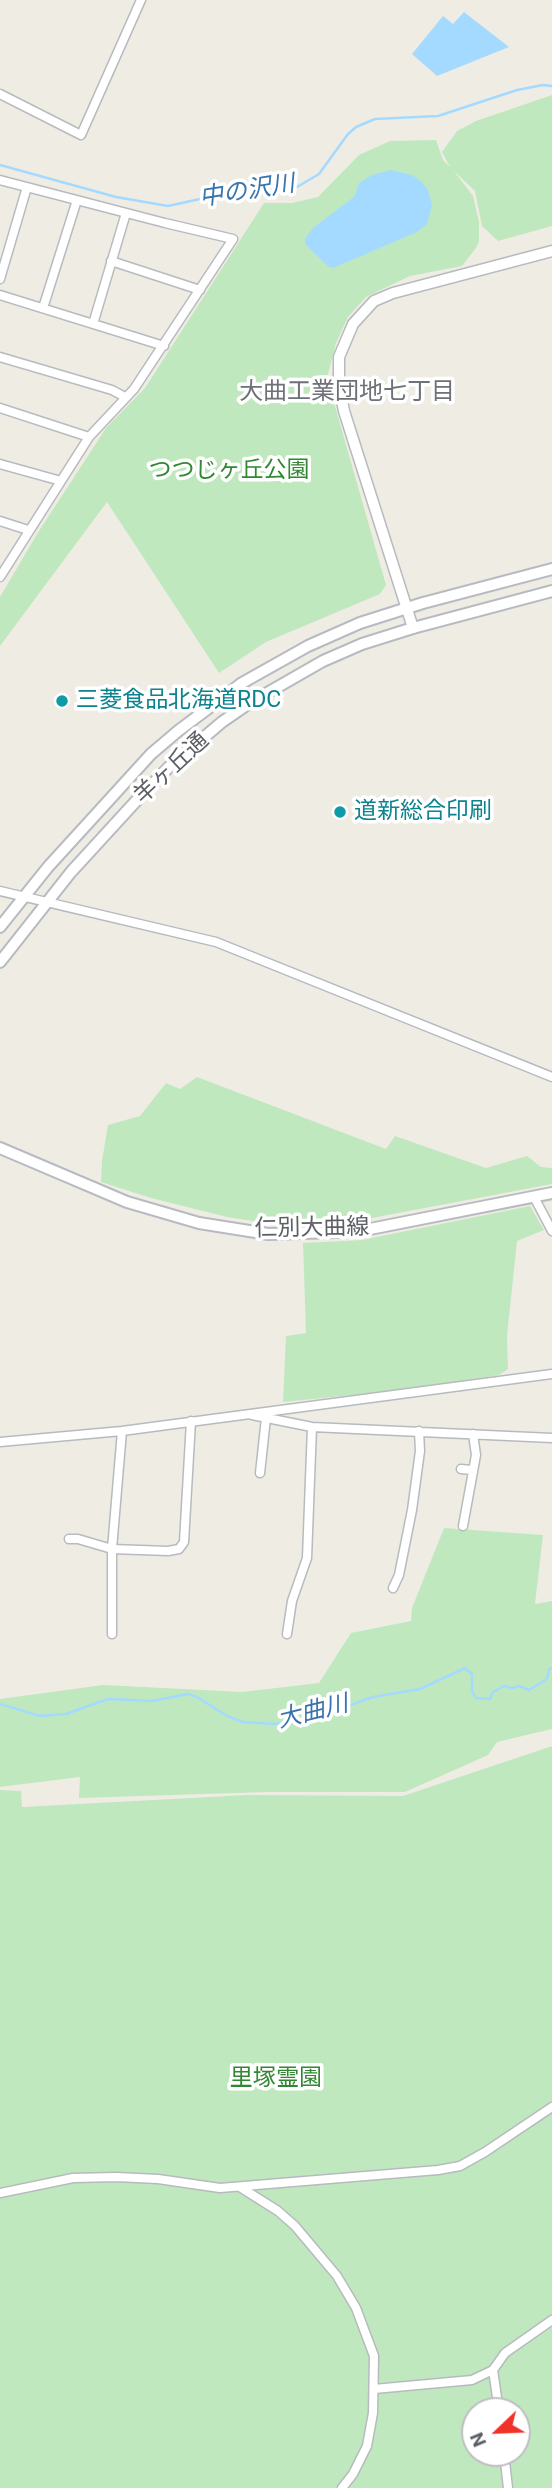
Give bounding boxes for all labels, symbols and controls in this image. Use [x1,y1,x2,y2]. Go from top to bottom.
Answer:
water label: 中の沢川 [197,170,297,214]
district label: 大曲工業団地七丁目 [239,379,455,407]
park label: つつじヶ丘公園 [149,457,309,485]
place label: 三菱食品北海道RDC [76,687,281,715]
marker: 三菱食品北海道RDC [54,693,70,709]
street label: 羊ヶ丘通 [129,728,215,810]
place label: 道新総合印刷 [354,798,492,826]
marker: 道新総合印刷 [332,804,348,820]
street label: 仁別大曲線 [254,1214,370,1244]
water label: 大曲川 [275,1690,351,1736]
park label: 里塚霊園 [230,2065,322,2093]
north arrow [461,2397,531,2467]
text: N [465,2429,491,2450]

